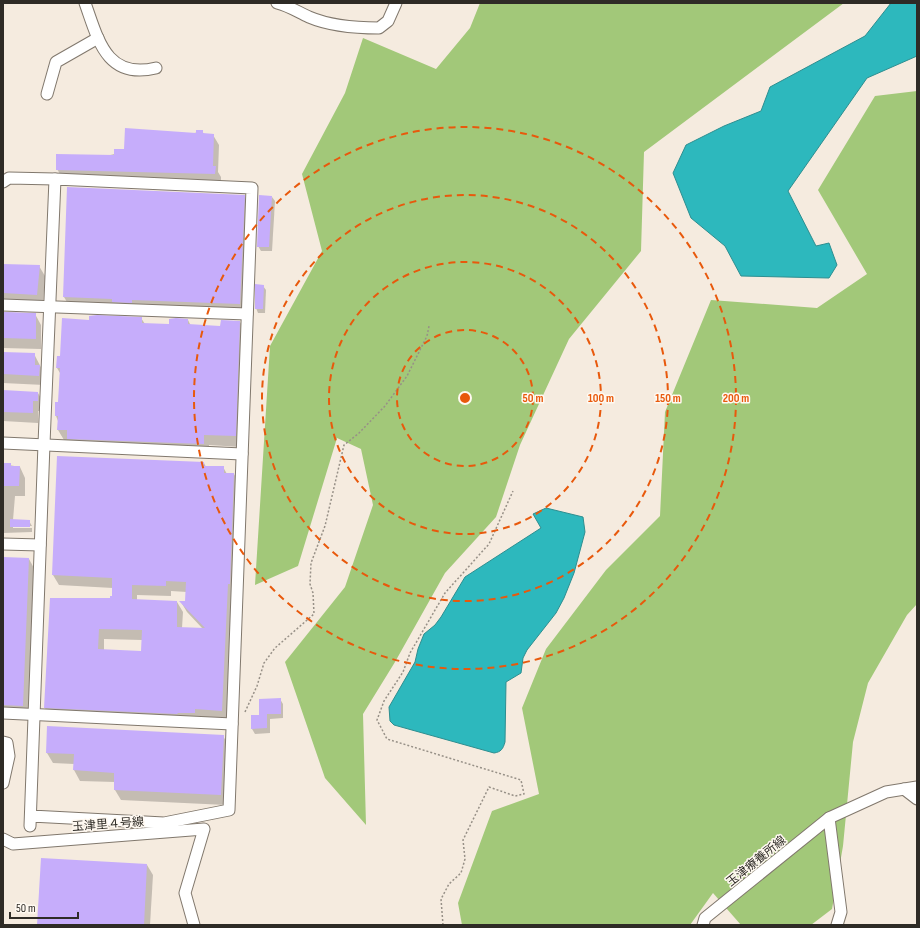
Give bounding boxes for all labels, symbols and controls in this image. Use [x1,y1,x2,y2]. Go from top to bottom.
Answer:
centre of rings [458,391,472,405]
text: 50 m [523,391,543,406]
text: 100 m [588,391,614,406]
text: 150 m [655,391,681,406]
text: 200 m [723,391,749,406]
street label: 玉津里４号線 [72,815,144,834]
street label: 玉津療養所線 [724,833,789,890]
scale bar [10,894,78,920]
text: 50 m [16,901,36,916]

